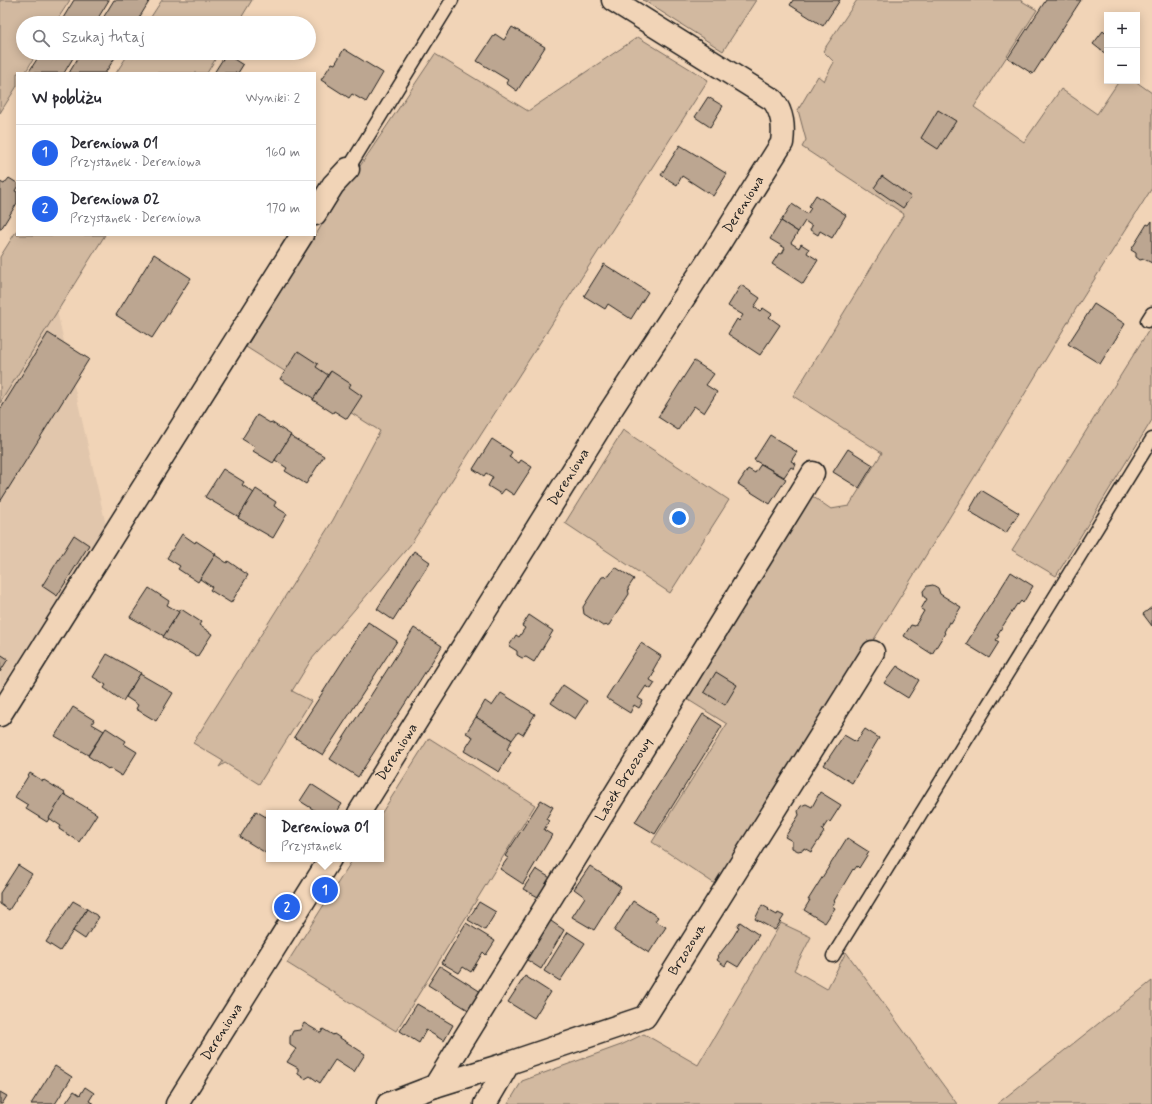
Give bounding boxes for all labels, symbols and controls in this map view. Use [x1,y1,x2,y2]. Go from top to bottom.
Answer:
map controls [1104,12,1140,84]
button: + [1104,12,1140,48]
search box [16,16,316,60]
icon: search [30,27,52,49]
text: Szukaj tutaj [62,28,145,48]
button: − [1104,48,1140,84]
text: W pobliżu [32,87,101,109]
text: Wyniki: 2 [246,90,300,107]
text: Dereniowa 01 [70,134,158,154]
text: 1 [42,144,48,161]
text: 160 m [265,144,300,161]
text: Przystanek · Dereniowa [70,154,201,171]
street label: Dereniowa [719,172,769,237]
text: Dereniowa 02 [70,190,160,210]
text: 2 [42,200,48,217]
text: 170 m [266,200,300,217]
text: Przystanek · Dereniowa [70,210,201,227]
street label: Dereniowa [544,445,594,509]
your location [669,508,689,528]
street label: Dereniowa [372,720,422,784]
street label: Lasek Brzozowy [591,734,657,825]
popup [266,810,384,862]
text: Dereniowa 01 [281,818,369,838]
text: Przystanek [281,838,342,855]
pin: 1 [312,875,338,905]
pin: 2 [274,892,300,922]
street label: Brzozowa [664,920,710,979]
street label: Dereniowa [197,1000,247,1064]

